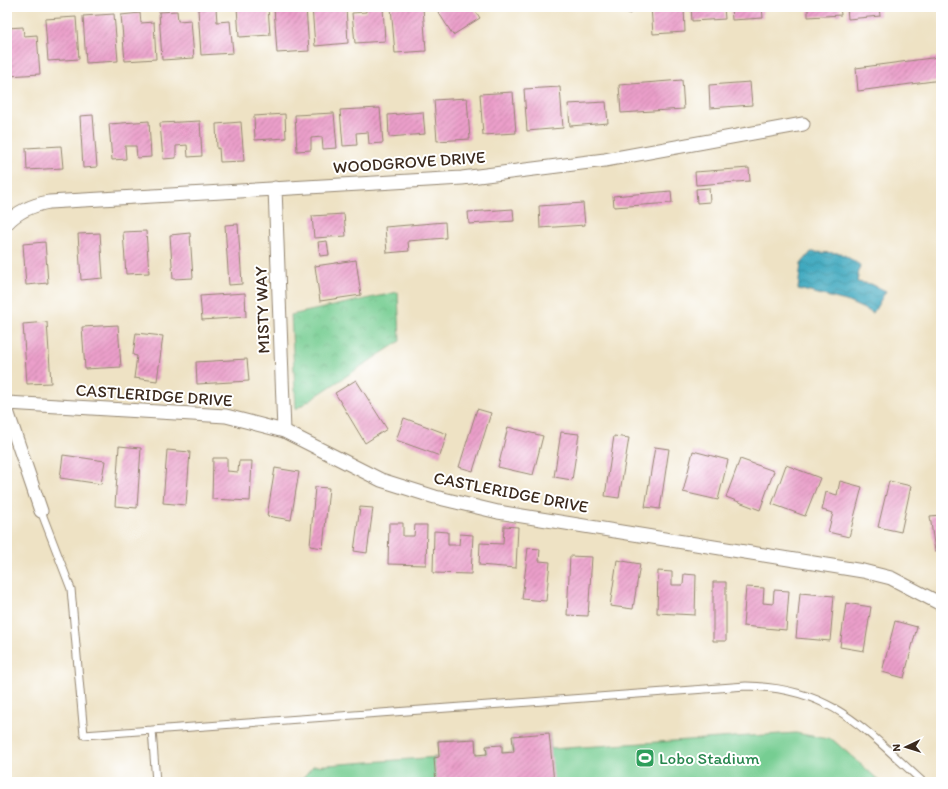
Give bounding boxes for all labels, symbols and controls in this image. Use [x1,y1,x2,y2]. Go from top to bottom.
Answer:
street label: WOODGROVE DRIVE [332,147,486,177]
street label: MISTY WAY [250,266,274,354]
street label: CASTLERIDGE DRIVE [75,380,233,410]
street label: CASTLERIDGE DRIVE [432,467,590,517]
north arrow [886,727,926,767]
text: N [890,743,903,752]
sports icon: Lobo Stadium [634,747,656,769]
place label: Lobo Stadium [659,748,760,768]

